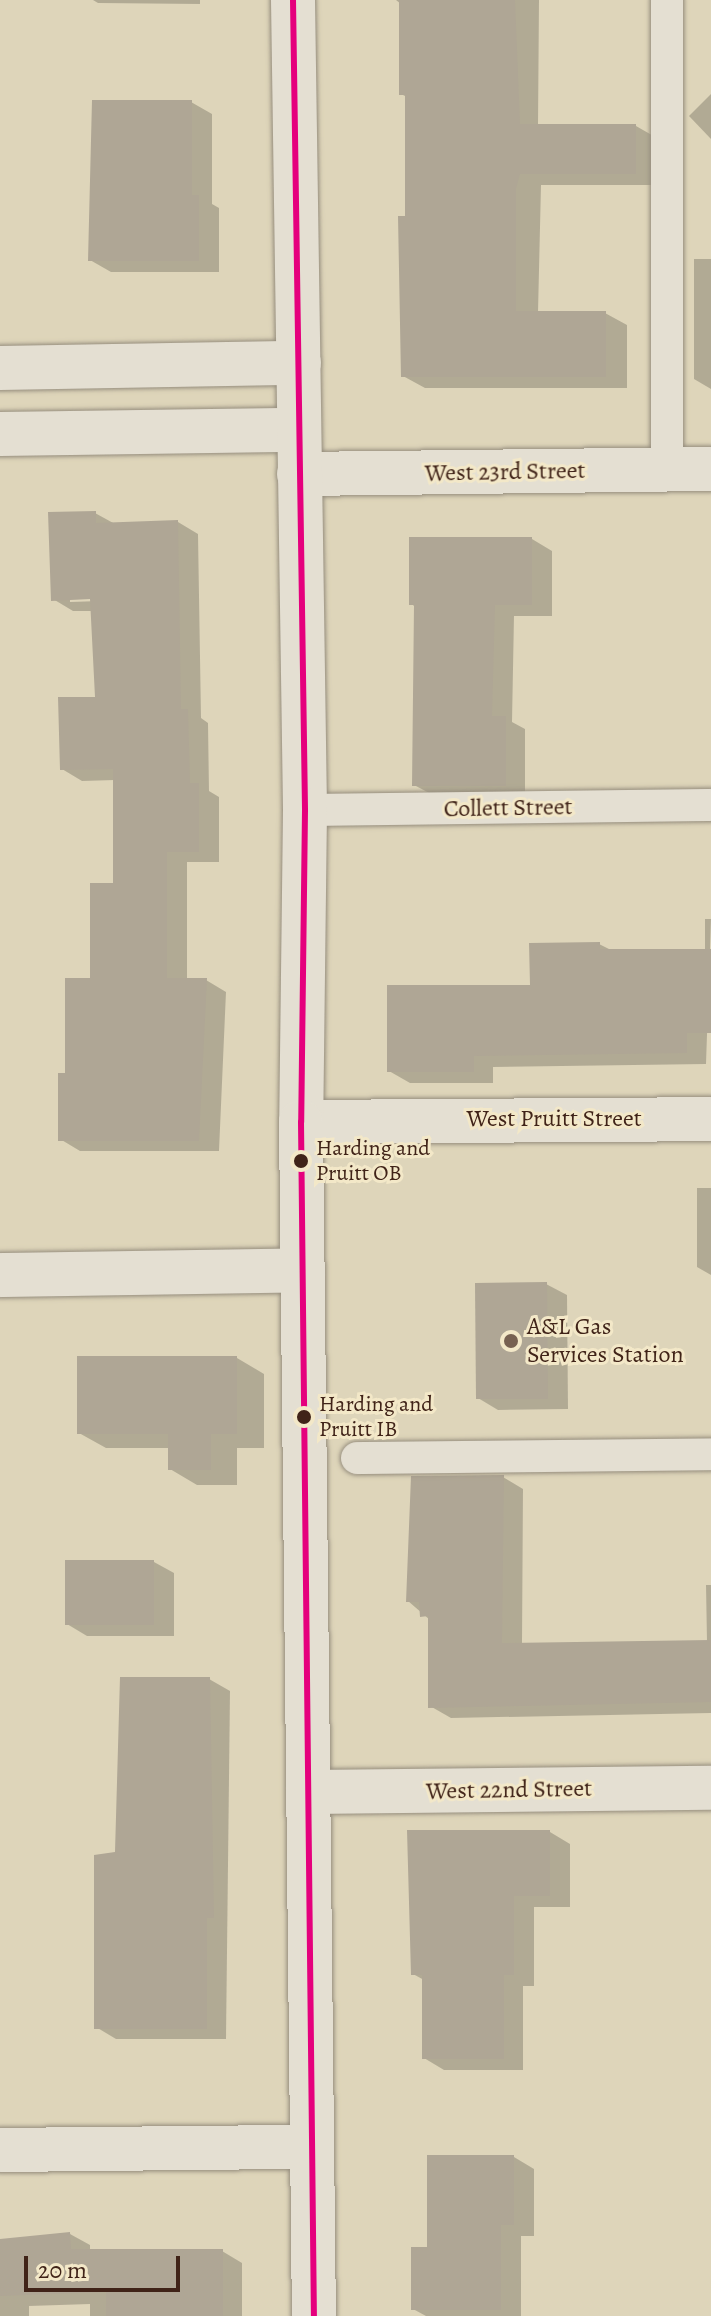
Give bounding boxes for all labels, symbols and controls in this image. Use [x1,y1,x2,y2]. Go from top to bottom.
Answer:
street label: West 23rd Street [424,456,586,488]
street label: Collett Street [443,792,573,824]
street label: West Pruitt Street [466,1105,642,1133]
place label: Harding and Pruitt OB [316,1135,430,1186]
marker: Harding and Pruitt OB [293,1153,309,1169]
place label: A&L Gas Services Station [527,1313,684,1369]
marker: A&L Gas Services Station [502,1332,520,1350]
place label: Harding and Pruitt IB [319,1391,433,1442]
marker: Harding and Pruitt IB [296,1409,312,1425]
street label: West 22nd Street [426,1774,592,1806]
scale bar [28,2240,184,2290]
text: 20 m [38,2254,87,2286]

